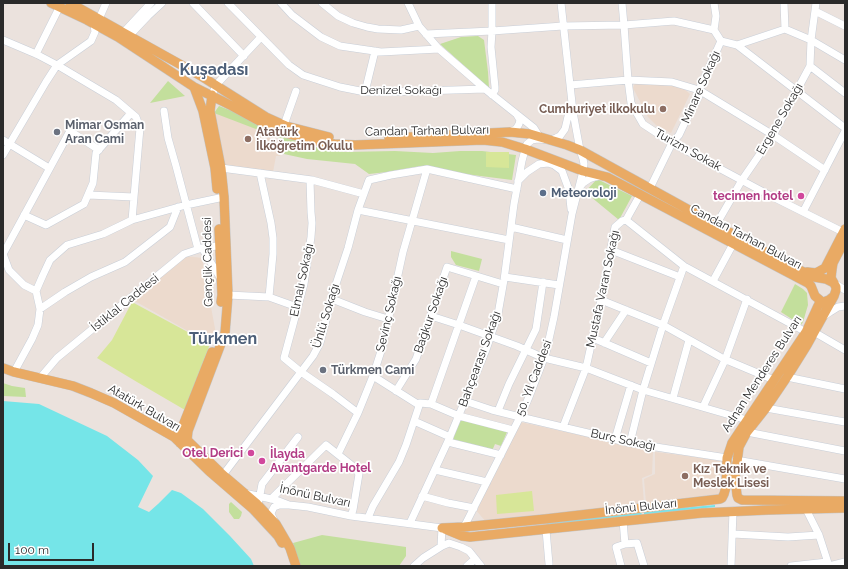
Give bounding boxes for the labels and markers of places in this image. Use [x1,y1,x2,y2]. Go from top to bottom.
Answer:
place label: Cumhuriyet ilkokulu [539,102,655,116]
marker: Cumhuriyet ilkokulu [658,104,668,114]
place label: Mimar Osman Aran Cami [65,118,144,146]
place label: Atatürk İlköğretim Okulu [256,125,352,153]
marker: Mimar Osman Aran Cami [52,127,62,137]
marker: Atatürk İlköğretim Okulu [243,134,253,144]
place label: Meteoroloji [551,186,616,200]
marker: Meteoroloji [538,188,548,198]
place label: tecimen hotel [713,189,793,203]
marker: tecimen hotel [796,191,806,201]
place label: Türkmen Cami [331,363,414,377]
marker: Türkmen Cami [318,365,328,375]
place label: Otel Derici [182,446,243,460]
place label: İlayda Avantgarde Hotel [270,447,371,475]
marker: Otel Derici [246,448,256,458]
marker: İlayda Avantgarde Hotel [257,456,267,466]
place label: Kız Teknik ve Meslek Lisesi [693,462,769,490]
marker: Kız Teknik ve Meslek Lisesi [680,471,690,481]

